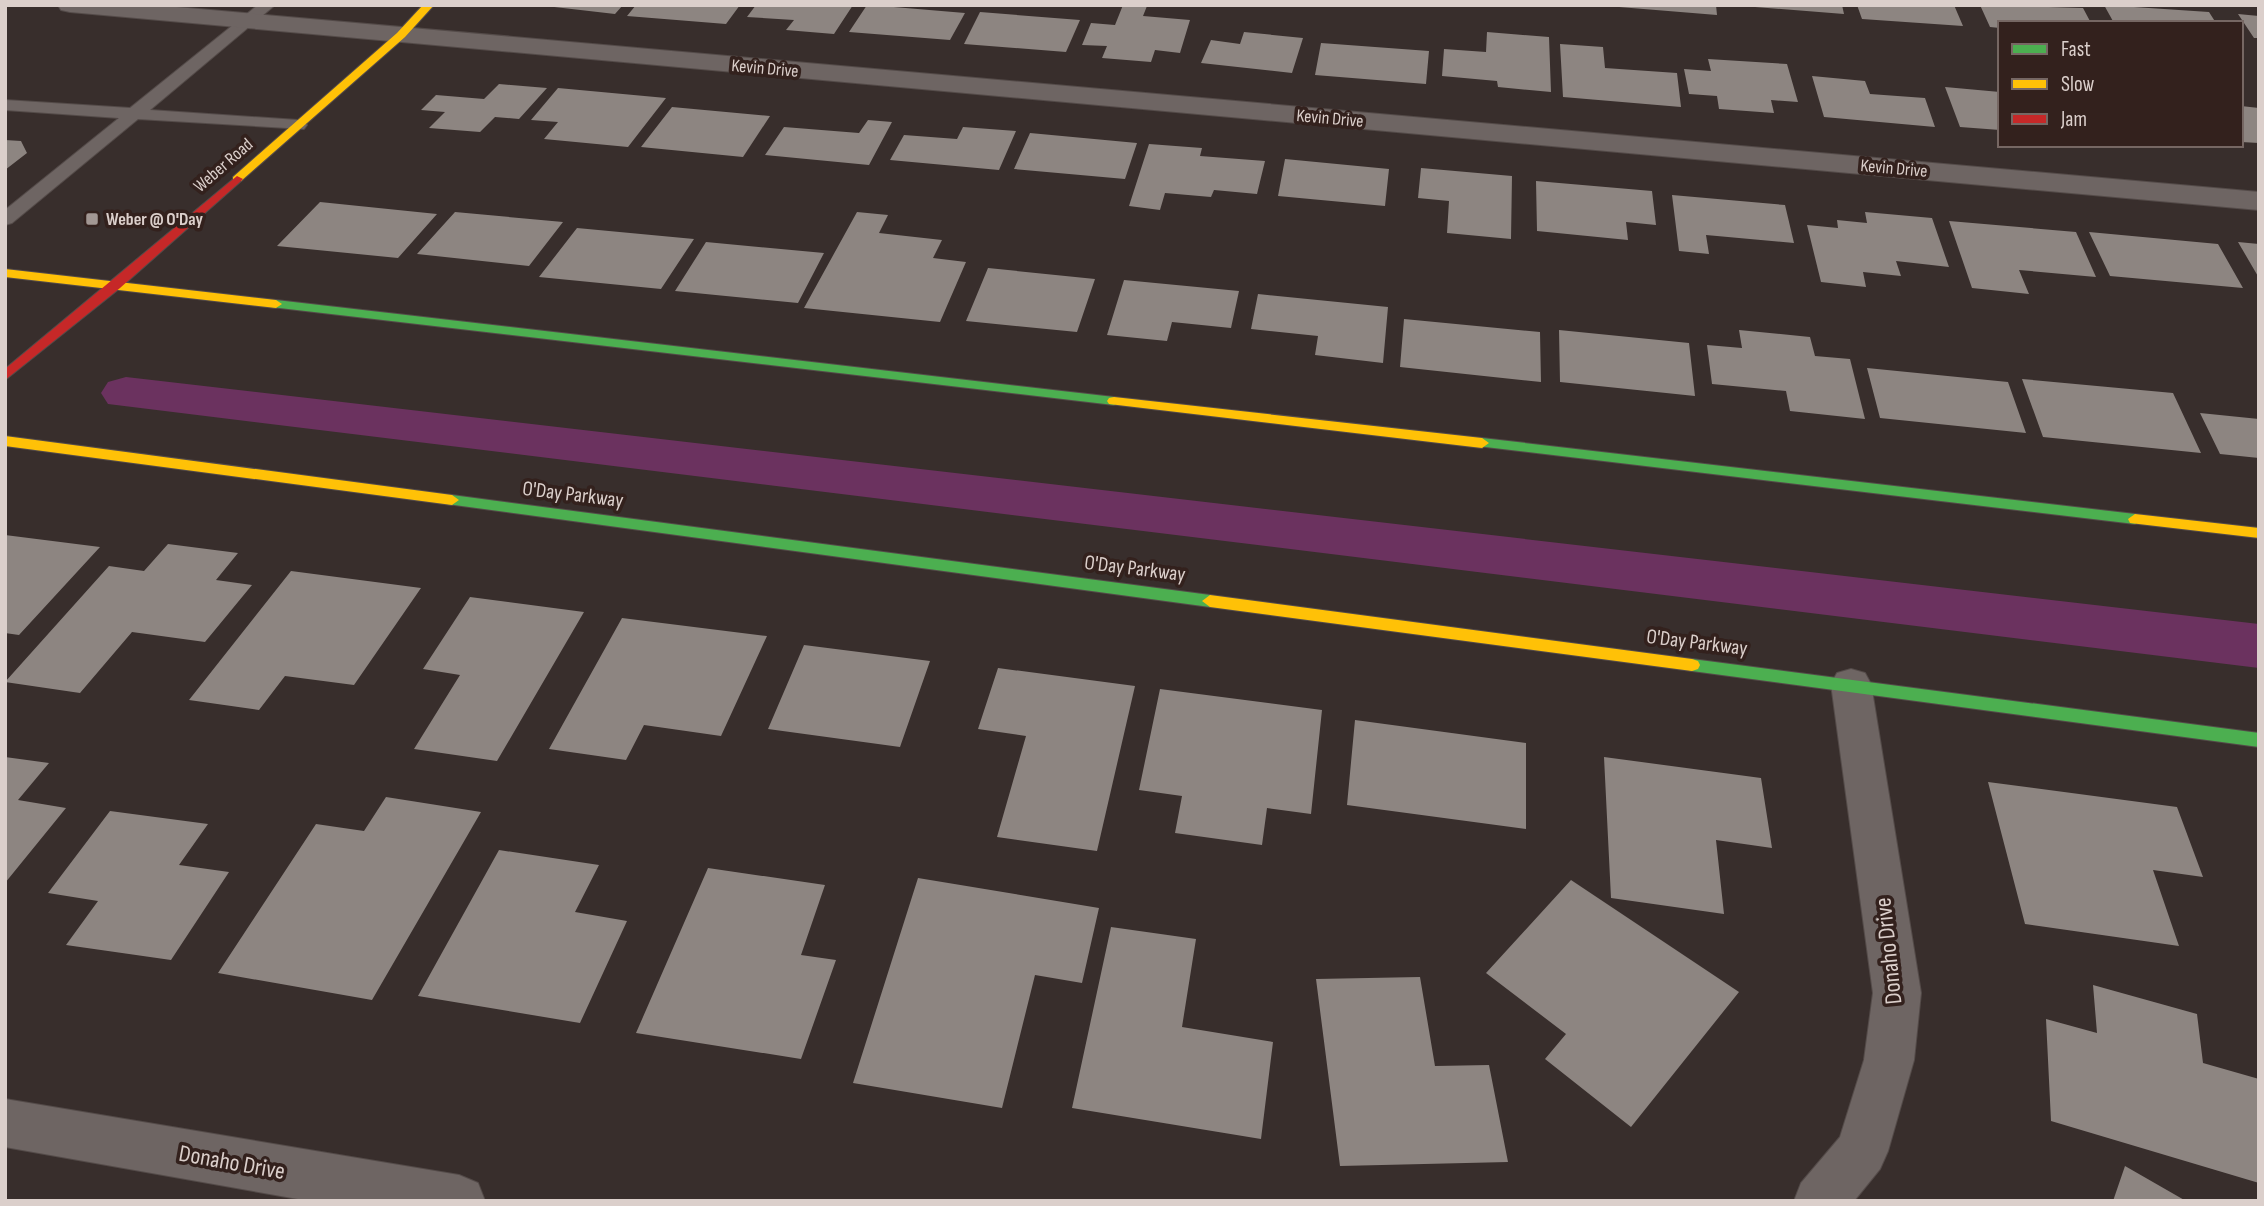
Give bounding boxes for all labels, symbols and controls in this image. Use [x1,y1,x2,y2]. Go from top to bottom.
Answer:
legend [1998,21,2243,147]
text: Fast [2061,37,2091,62]
street label: Kevin Drive [731,55,799,82]
text: Slow [2061,72,2095,97]
street label: Kevin Drive [1296,105,1364,132]
text: Jam [2060,107,2087,132]
street label: Weber Road [190,134,257,197]
street label: Kevin Drive [1860,155,1928,182]
place label: Weber @ O'Day [106,209,203,230]
marker: Weber @ O'Day [84,211,100,227]
street label: O'Day Parkway [521,476,625,513]
street label: O'Day Parkway [1083,550,1187,587]
street label: O'Day Parkway [1645,624,1749,661]
street label: Donaho Drive [1868,896,1909,1006]
street label: Donaho Drive [177,1139,287,1186]

